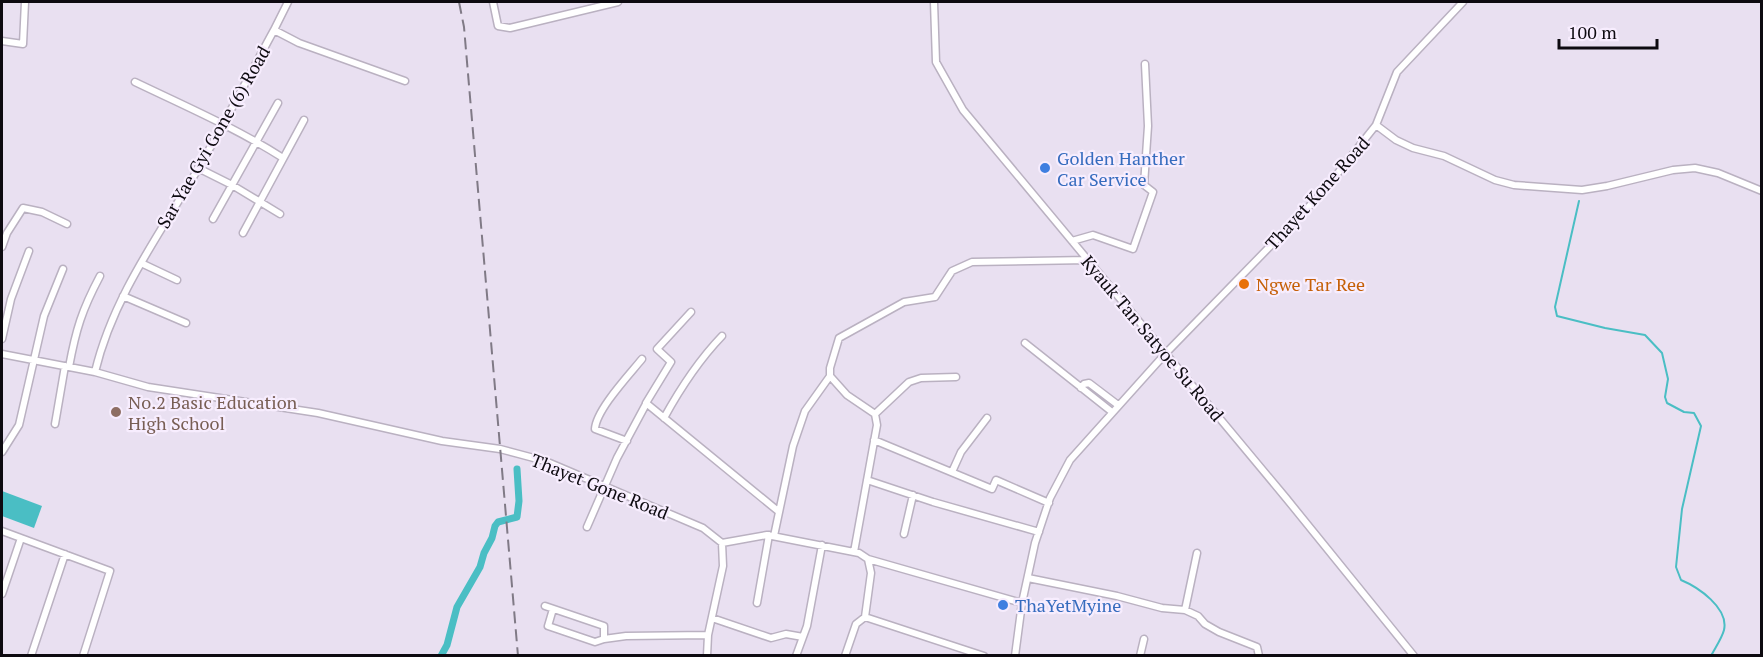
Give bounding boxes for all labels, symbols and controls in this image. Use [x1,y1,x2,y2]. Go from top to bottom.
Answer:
scale bar [1559,12,1656,50]
text: 100 m [1568,20,1617,44]
street label: Sar Yae Gyi Gone (6) Road [151,41,275,233]
street label: Thayet Kone Road [1260,131,1374,255]
place label: Golden Hanther Car Service [1057,146,1185,191]
marker: Golden Hanther Car Service [1038,161,1052,175]
street label: Kyauk Tan Satyoe Su Road [1076,250,1230,426]
place label: Ngwe Tar Ree [1256,272,1365,296]
marker: Ngwe Tar Ree [1237,277,1251,291]
place label: No.2 Basic Education High School [128,390,298,435]
marker: No.2 Basic Education High School [109,405,123,419]
street label: Thayet Gone Road [528,447,672,525]
place label: ThaYetMyine [1015,593,1121,617]
marker: ThaYetMyine [996,598,1010,612]

